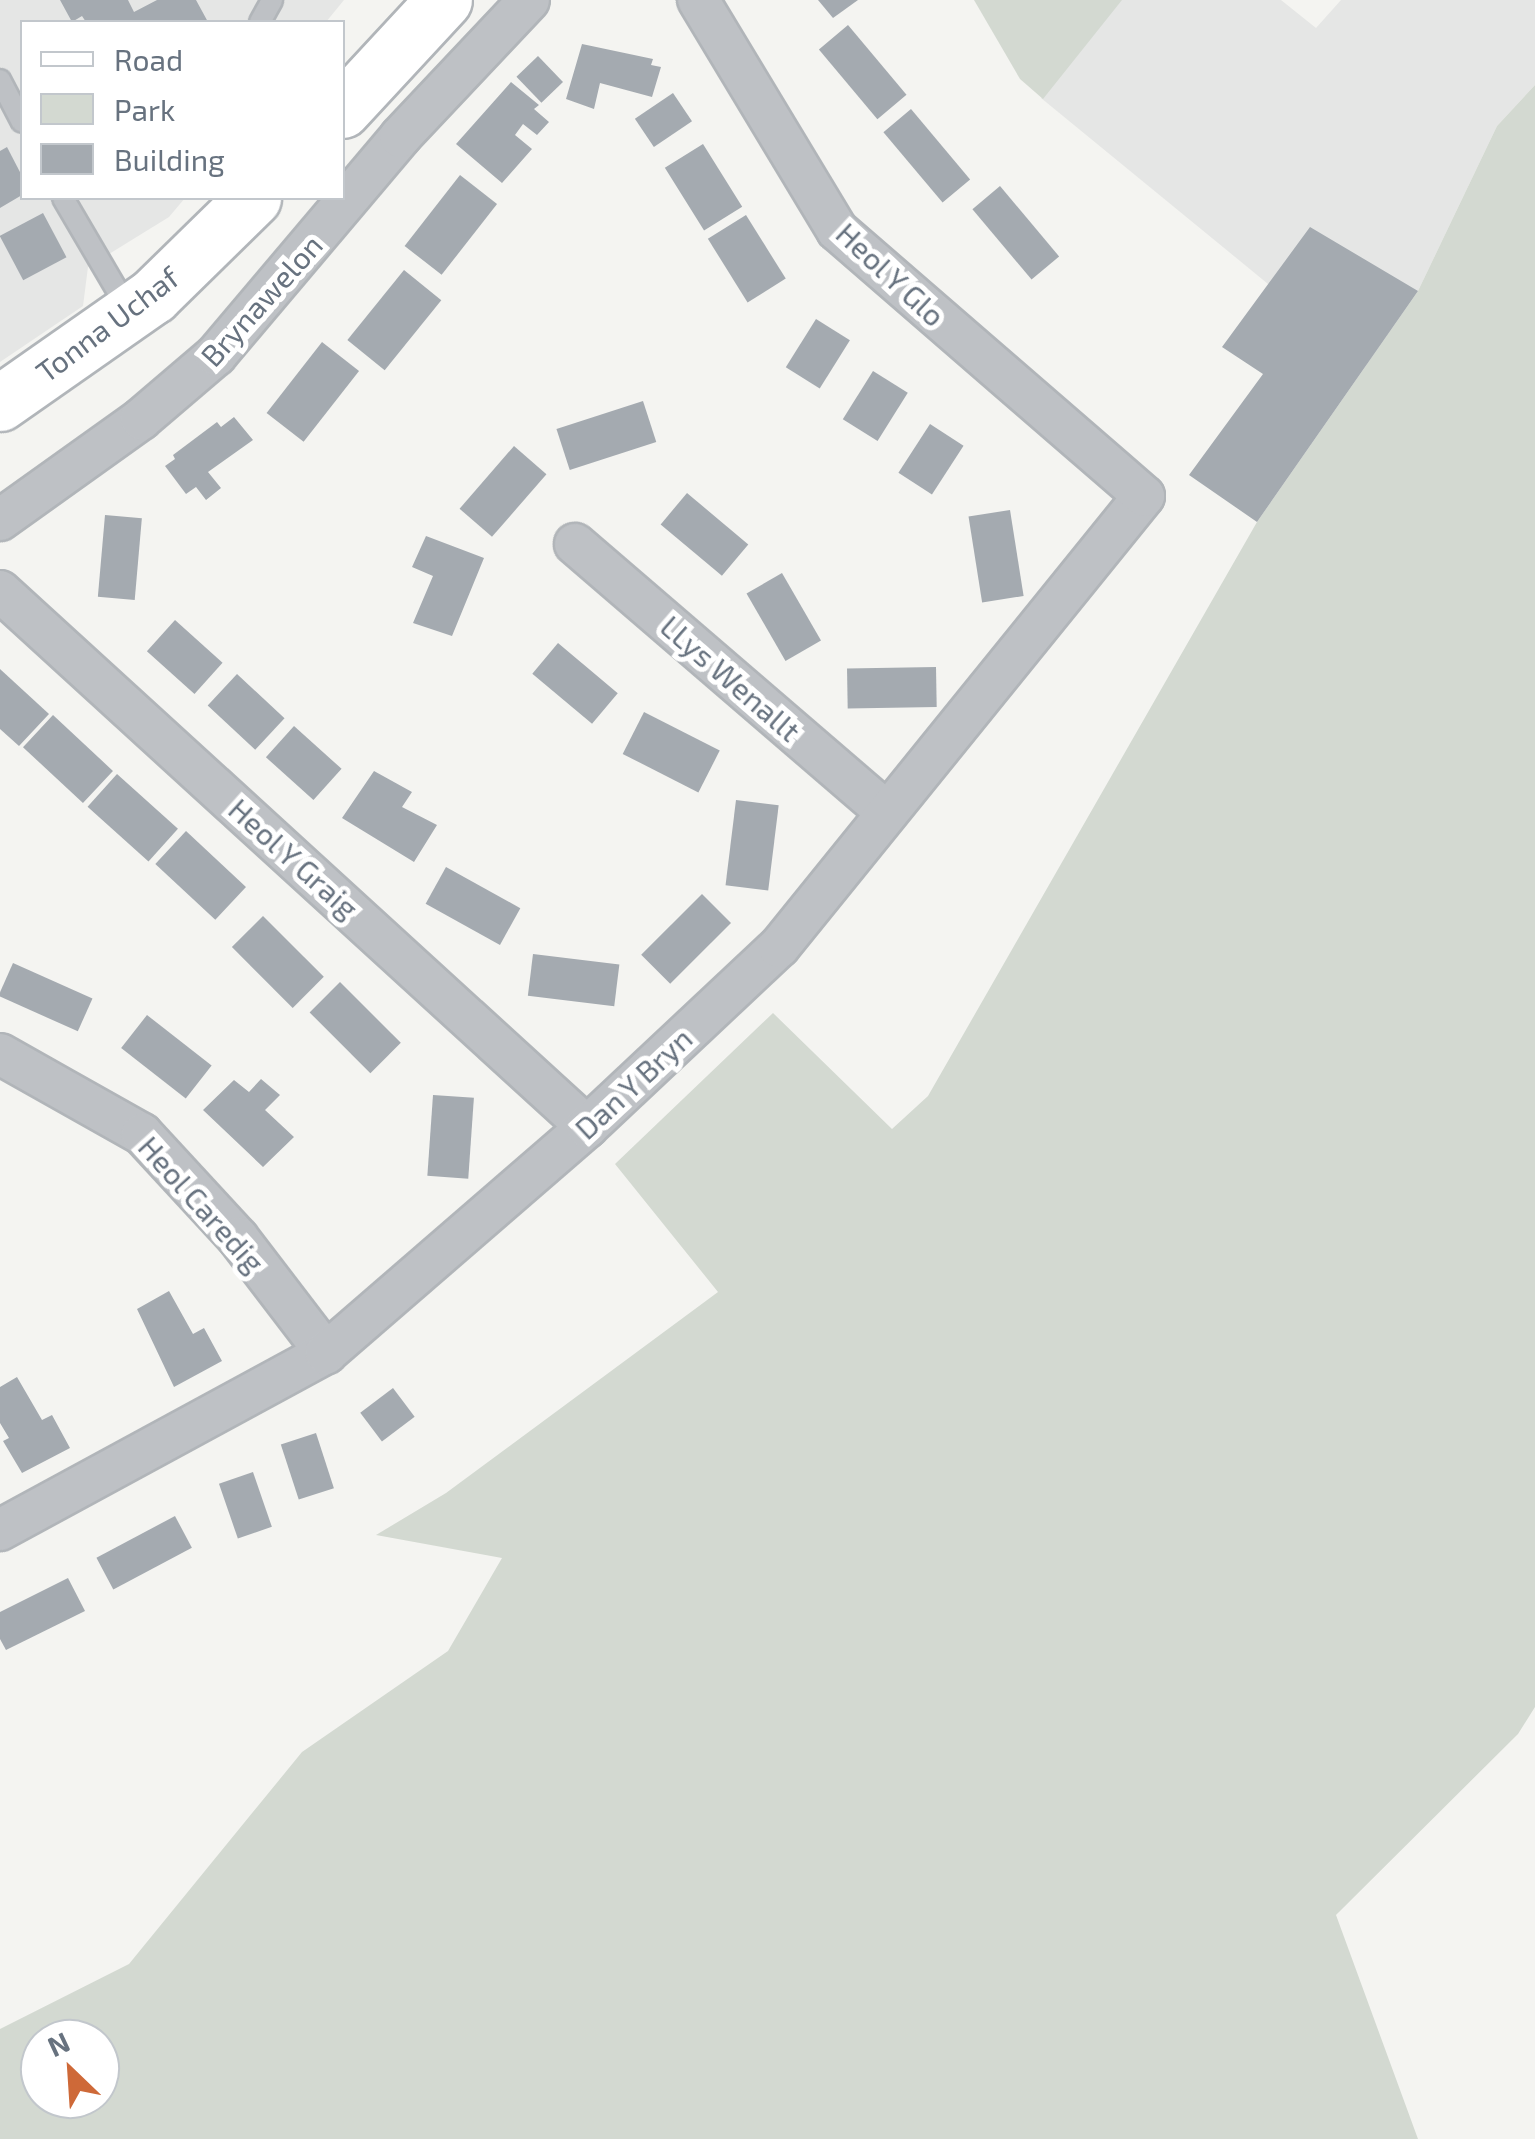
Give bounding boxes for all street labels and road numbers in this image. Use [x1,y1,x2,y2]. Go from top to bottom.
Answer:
street label: Heol Y Glo [829,214,953,334]
street label: Brynawelon [193,227,329,373]
street label: Tonna Uchaf [29,259,185,389]
street label: LLys Wenallt [654,607,808,749]
street label: Heol Y Graig [221,790,367,926]
street label: Dan Y Bryn [567,1019,699,1147]
street label: Heol Caredig [131,1128,273,1280]

